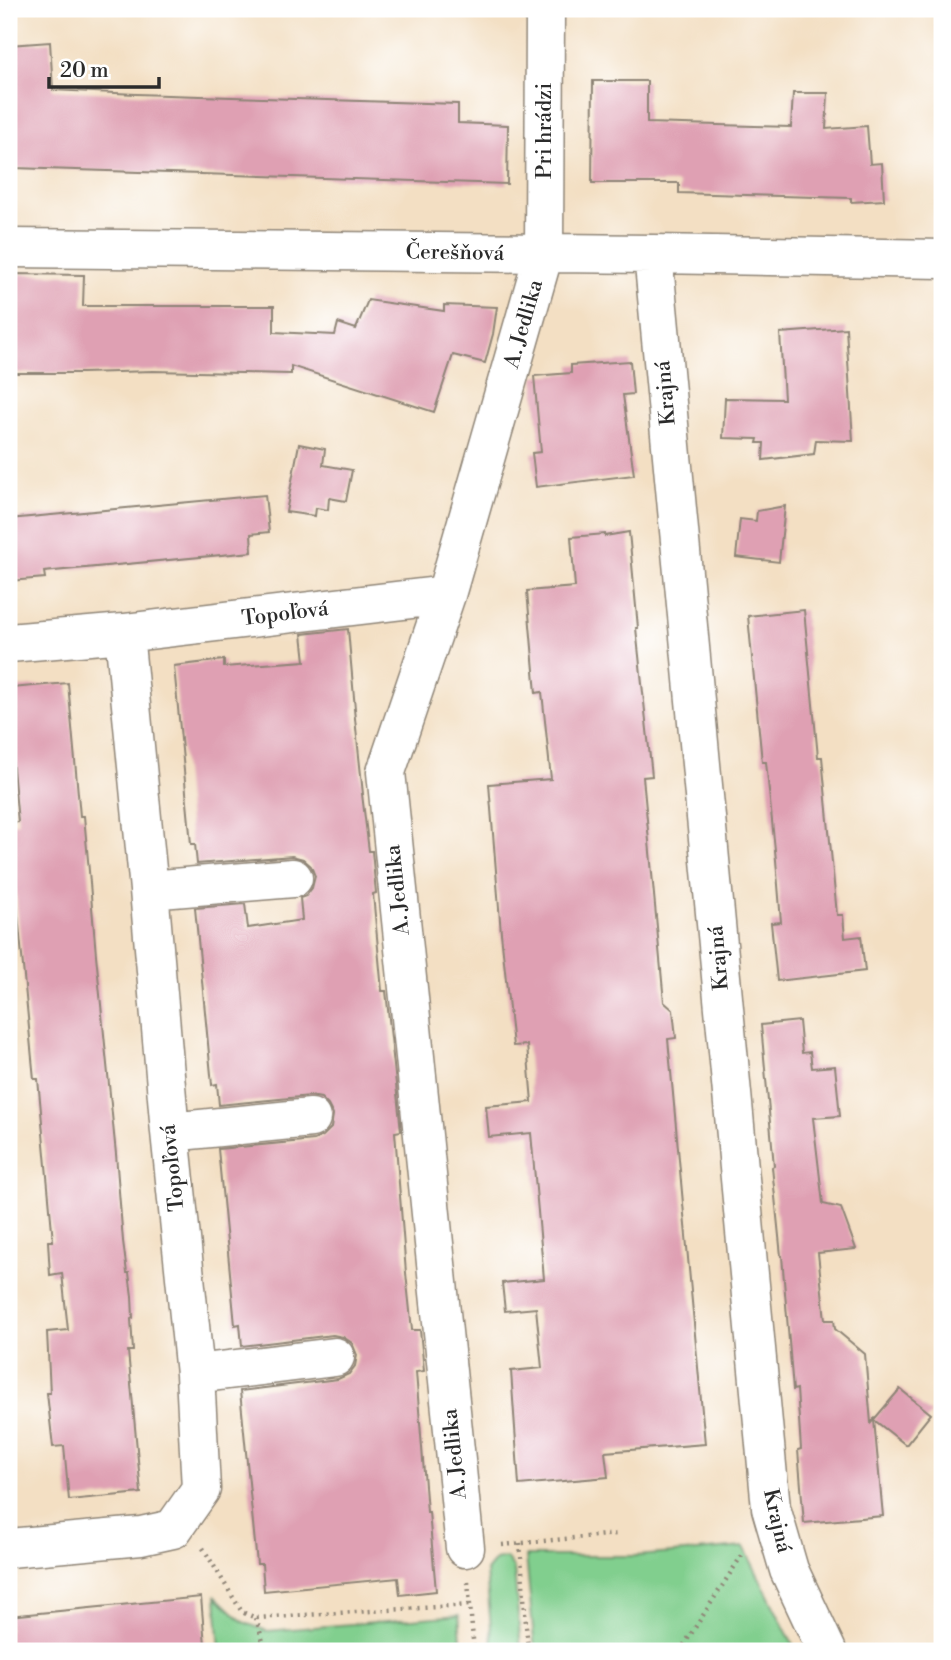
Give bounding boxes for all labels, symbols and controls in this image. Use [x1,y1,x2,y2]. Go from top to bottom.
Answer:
scale bar [49,46,159,90]
text: 20 m [60,58,109,84]
street label: Pri hrádzi [532,83,558,179]
street label: Čerešňová [405,236,505,267]
street label: A. Jedlika [499,276,549,372]
street label: Krajná [650,359,682,426]
street label: Topoľová [240,596,330,632]
street label: A. Jedlika [380,843,416,938]
street label: Krajná [703,924,735,991]
street label: Topoľová [155,1123,190,1213]
street label: A. Jedlika [437,1407,473,1502]
street label: Krajná [757,1486,797,1556]

